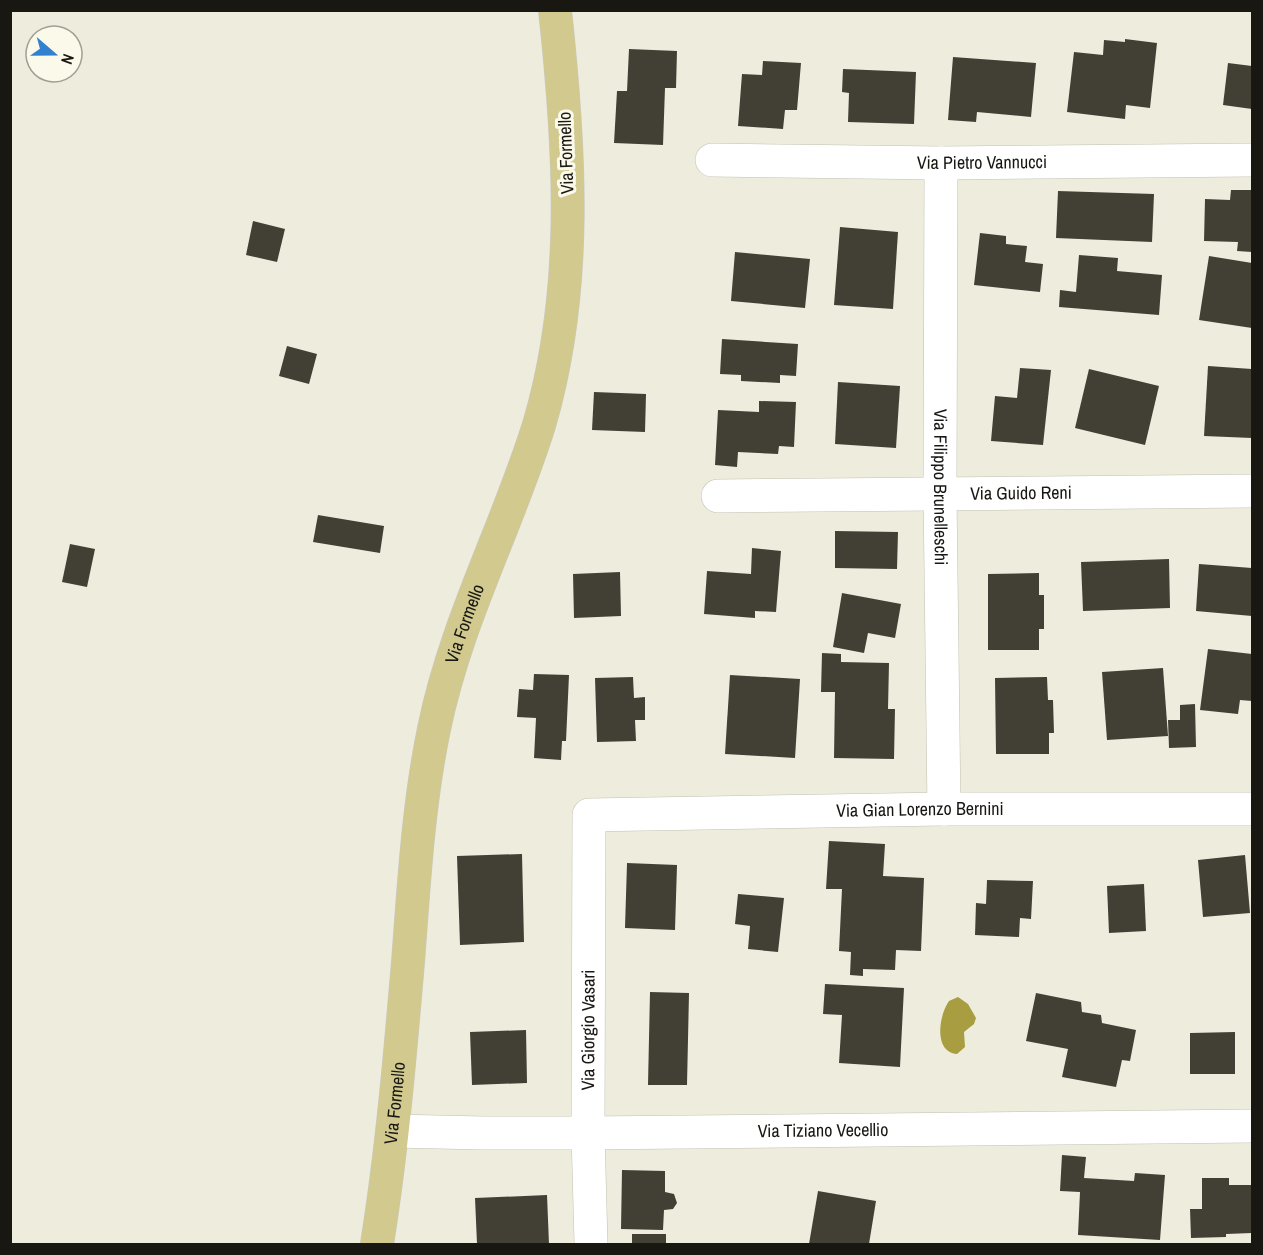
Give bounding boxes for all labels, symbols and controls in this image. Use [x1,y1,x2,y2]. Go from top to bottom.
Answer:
north arrow [24,24,84,84]
text: N [56,51,80,67]
street label: Via Formello [552,111,579,195]
street label: Via Pietro Vannucci [917,149,1047,175]
street label: Via Filippo Brunelleschi [928,409,954,565]
street label: Via Guido Reni [970,480,1072,506]
street label: Via Formello [439,580,490,667]
street label: Via Gian Lorenzo Bernini [836,796,1004,823]
street label: Via Giorgio Vasari [575,969,601,1091]
street label: Via Formello [378,1061,411,1146]
street label: Via Tiziano Vecellio [758,1117,888,1143]

